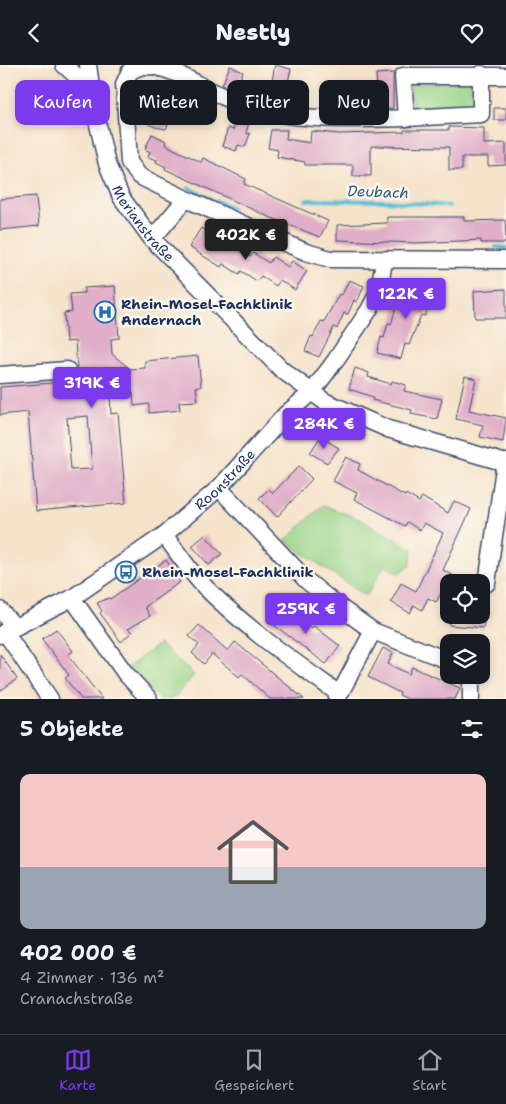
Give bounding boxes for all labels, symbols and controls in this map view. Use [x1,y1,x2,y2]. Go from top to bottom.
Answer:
text: Nestly [216,18,291,47]
icon: back [20,19,48,47]
icon: heart [458,19,486,47]
chip: Kaufen [15,80,110,125]
chip: Mieten [120,80,217,125]
chip: Filter [227,80,309,125]
chip: Neu [319,80,389,125]
water label: Deubach [347,181,409,203]
street label: Merianstraße [108,183,178,265]
pin: 402K € [205,219,287,261]
text: 402K € [216,224,276,245]
pin: 122K € [365,277,447,320]
text: 122K € [378,283,434,304]
place label: Rhein-Mosel-Fachklinik Andernach [121,295,293,329]
hospital icon: Rhein-Mosel-Fachklinik Andernach [93,300,117,324]
pin: 319K € [51,367,133,409]
text: 319K € [64,372,120,393]
pin: 284K € [283,407,365,450]
text: 284K € [294,413,354,434]
street label: Roonstraße [191,445,259,514]
bus stop icon: Rhein-Mosel-Fachklinik [114,560,138,584]
place label: Rhein-Mosel-Fachklinik [142,563,314,581]
map controls [440,574,490,684]
button: locate [440,574,490,624]
pin: 259K € [265,593,347,635]
text: 259K € [276,598,336,619]
button: layers [440,634,490,684]
text: 5 Objekte [20,715,124,743]
icon: filters [458,715,486,743]
icon: home [208,807,298,897]
text: 402 000 € [20,939,136,967]
text: 4 Zimmer · 136 m² [20,967,164,988]
text: Cranachstraße [20,988,133,1009]
tab: Karte [59,1046,96,1094]
tab: Gespeichert [215,1046,294,1094]
tab: Start [413,1046,447,1094]

